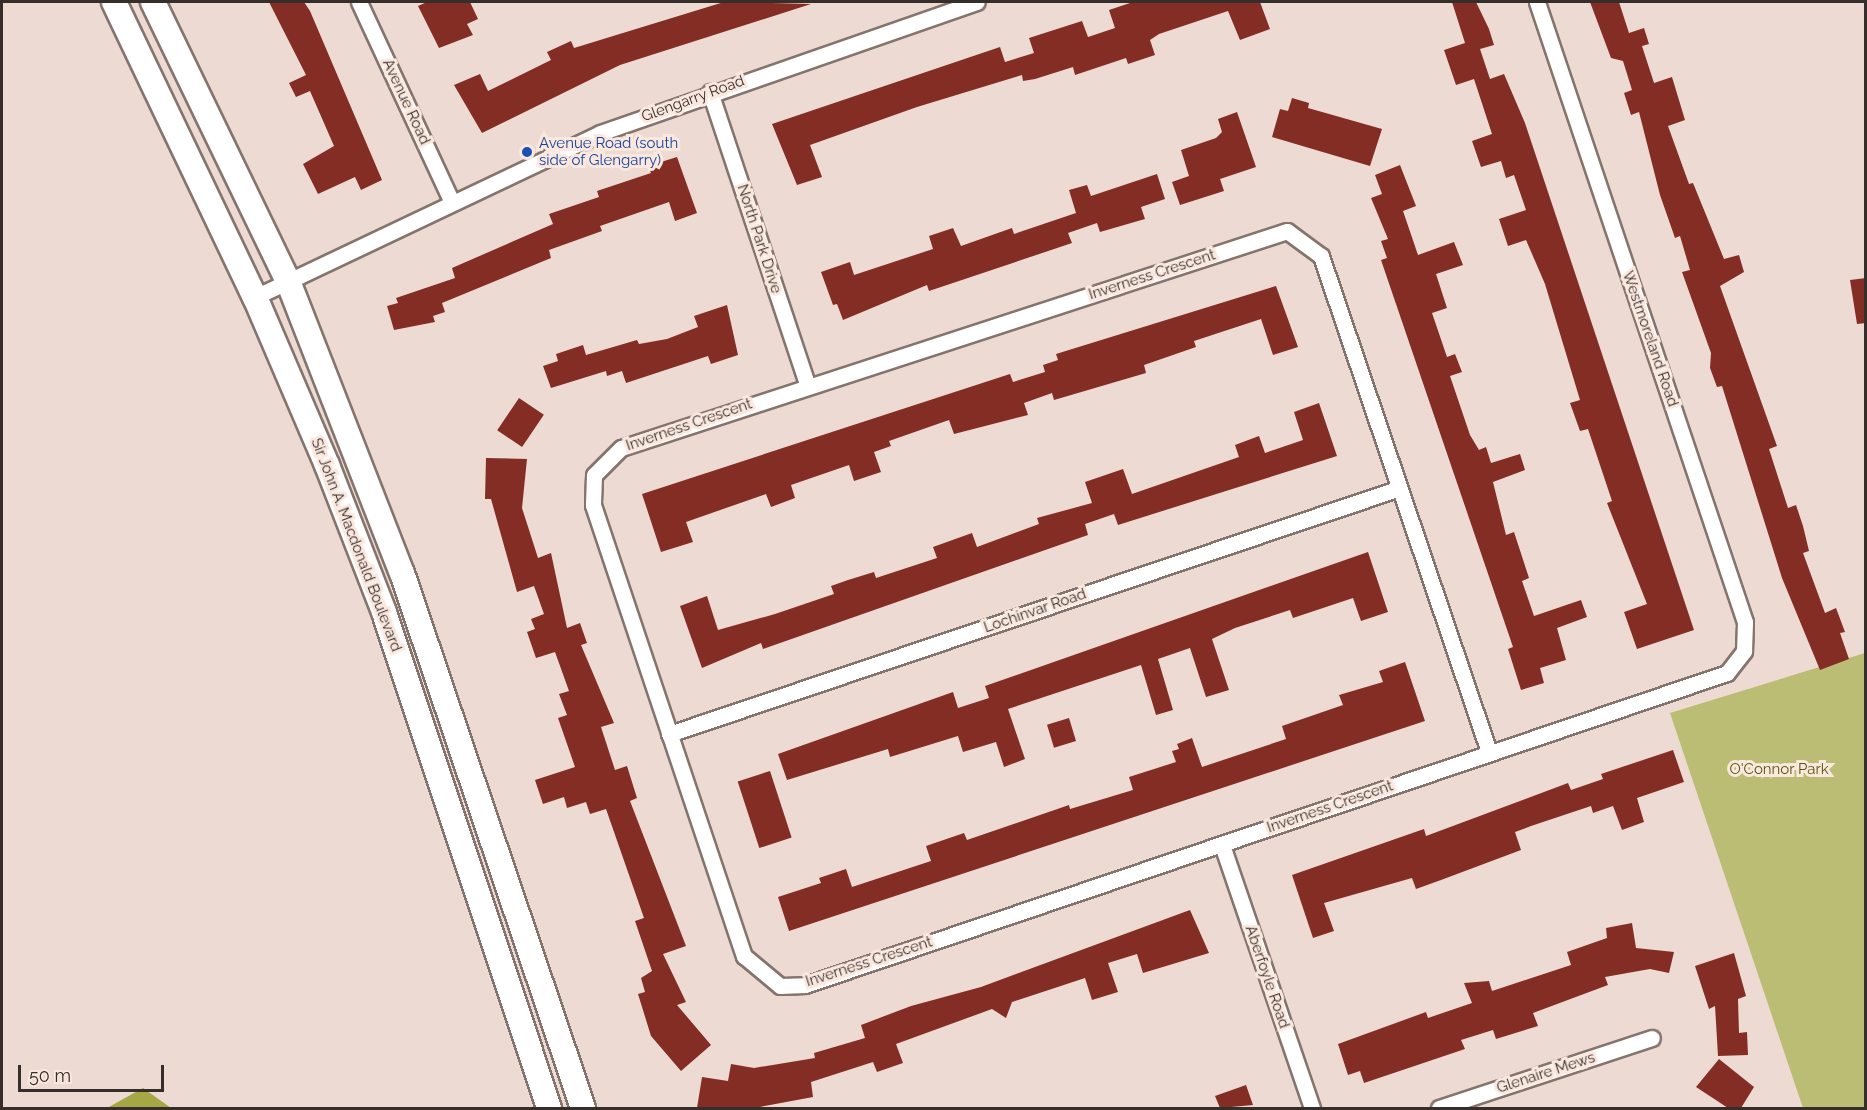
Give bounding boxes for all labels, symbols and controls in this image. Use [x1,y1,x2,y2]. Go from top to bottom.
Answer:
street label: Avenue Road [378,56,434,148]
street label: Glengarry Road [639,72,747,126]
place label: Avenue Road (south side of Glengarry) [539,134,678,169]
marker: Avenue Road (south side of Glengarry) [520,145,534,159]
street label: North Park Drive [733,182,785,296]
street label: Inverness Crescent [1086,246,1218,304]
street label: Westmoreland Road [1618,269,1682,409]
street label: Inverness Crescent [624,395,754,455]
street label: Sir John A. Macdonald Boulevard [307,435,405,655]
street label: Lochinvar Road [981,585,1089,637]
park label: O'Connor Park [1729,761,1829,779]
street label: Inverness Crescent [1265,777,1395,837]
street label: Aberfoyle Road [1241,923,1293,1031]
street label: Inverness Crescent [803,933,935,991]
street label: Glenaire Mews [1495,1049,1597,1097]
scale bar [21,1053,166,1091]
text: 50 m [29,1065,71,1086]

